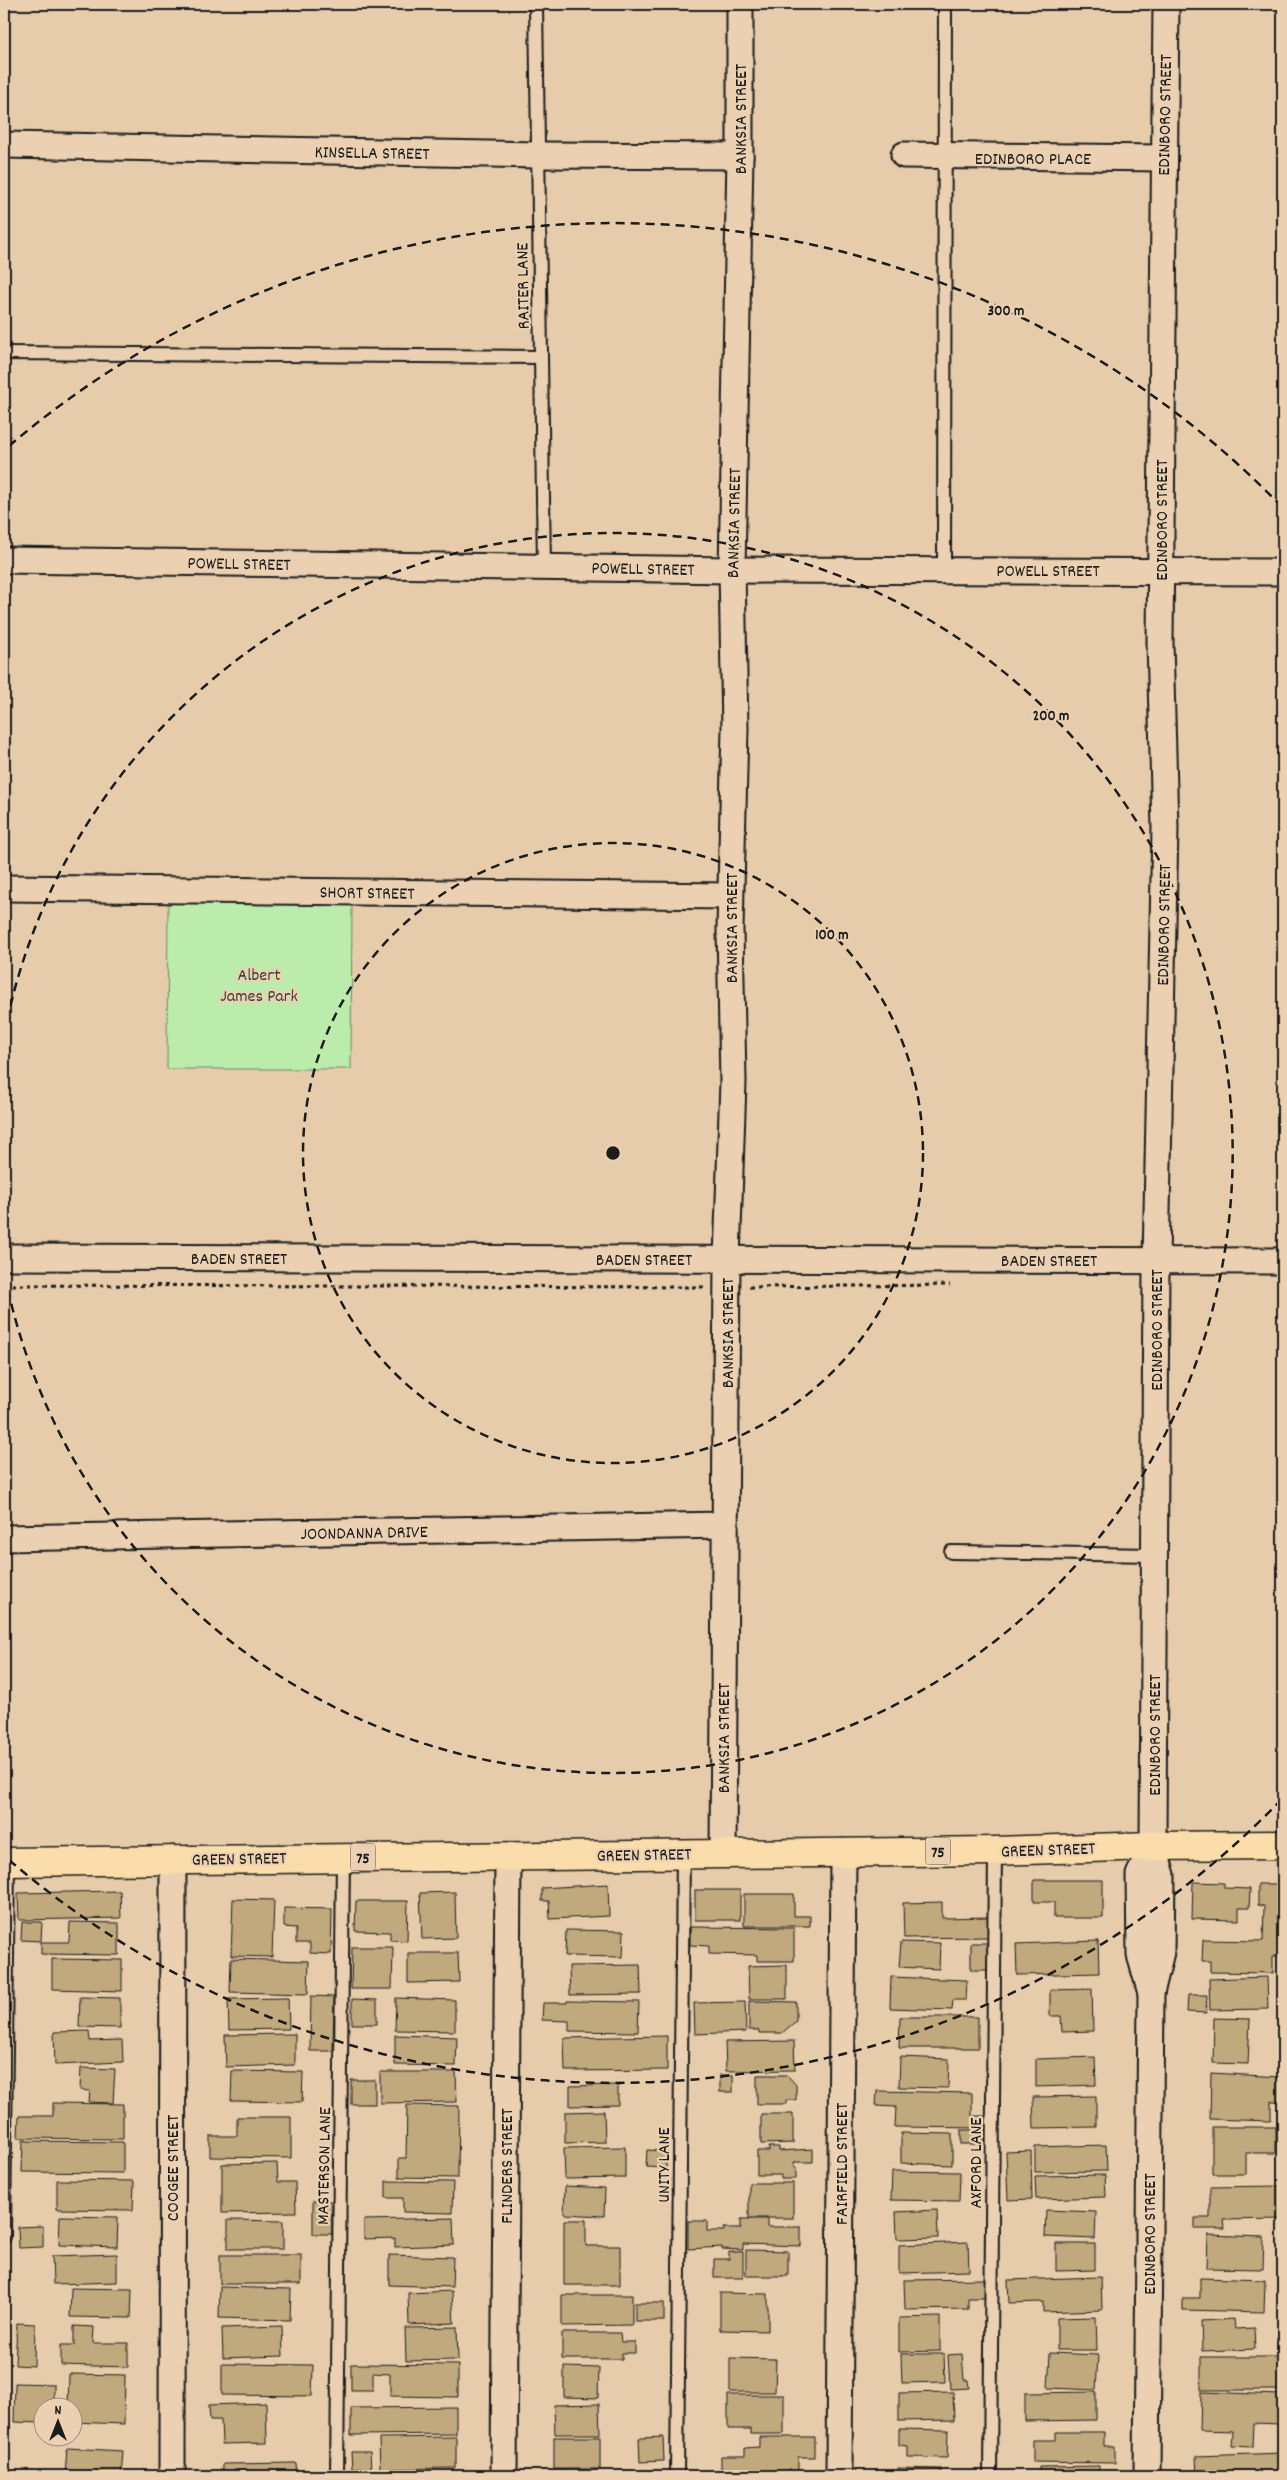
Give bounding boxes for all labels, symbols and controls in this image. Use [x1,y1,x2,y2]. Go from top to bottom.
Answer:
street label: EDINBORO STREET [1153,54,1180,176]
street label: BANKSIA STREET [730,64,755,174]
street label: KINSELLA STREET [314,141,430,168]
street label: EDINBORO PLACE [975,148,1091,173]
street label: RAITER LANE [511,242,538,330]
text: 300 m [988,301,1024,323]
street label: EDINBORO STREET [1151,459,1176,581]
street label: BANKSIA STREET [722,468,749,578]
street label: POWELL STREET [187,552,291,579]
street label: POWELL STREET [591,557,695,584]
street label: POWELL STREET [996,560,1100,585]
text: 200 m [1033,706,1069,728]
street label: EDINBORO STREET [1152,864,1179,986]
street label: BANKSIA STREET [721,873,746,983]
street label: SHORT STREET [319,881,415,908]
text: 100 m [815,925,849,947]
park label: Albert James Park [220,964,298,1010]
centre of rings [604,1144,622,1162]
street label: BADEN STREET [191,1248,287,1273]
street label: BADEN STREET [596,1249,692,1274]
street label: BADEN STREET [1001,1250,1097,1275]
street label: EDINBORO STREET [1146,1269,1171,1391]
street label: BANKSIA STREET [717,1278,742,1388]
street label: JOONDANNA DRIVE [300,1521,428,1548]
street label: EDINBORO STREET [1144,1674,1169,1796]
street label: BANKSIA STREET [713,1683,738,1793]
street label: GREEN STREET [1000,1837,1096,1866]
road number: 75 [926,1838,950,1864]
street label: GREEN STREET [596,1843,692,1870]
road number: 75 [350,1844,376,1870]
street label: GREEN STREET [191,1847,287,1874]
street label: FAIRFIELD STREET [831,2103,856,2225]
street label: MASTERSON LANE [312,2107,339,2225]
street label: FLINDERS STREET [496,2108,521,2224]
street label: COOGEE STREET [162,2115,187,2221]
street label: AXFORD LANE [965,2118,990,2208]
street label: UNITY LANE [653,2127,678,2203]
street label: EDINBORO STREET [1139,2173,1164,2295]
north arrow [32,2398,82,2448]
text: N [55,2401,62,2421]

